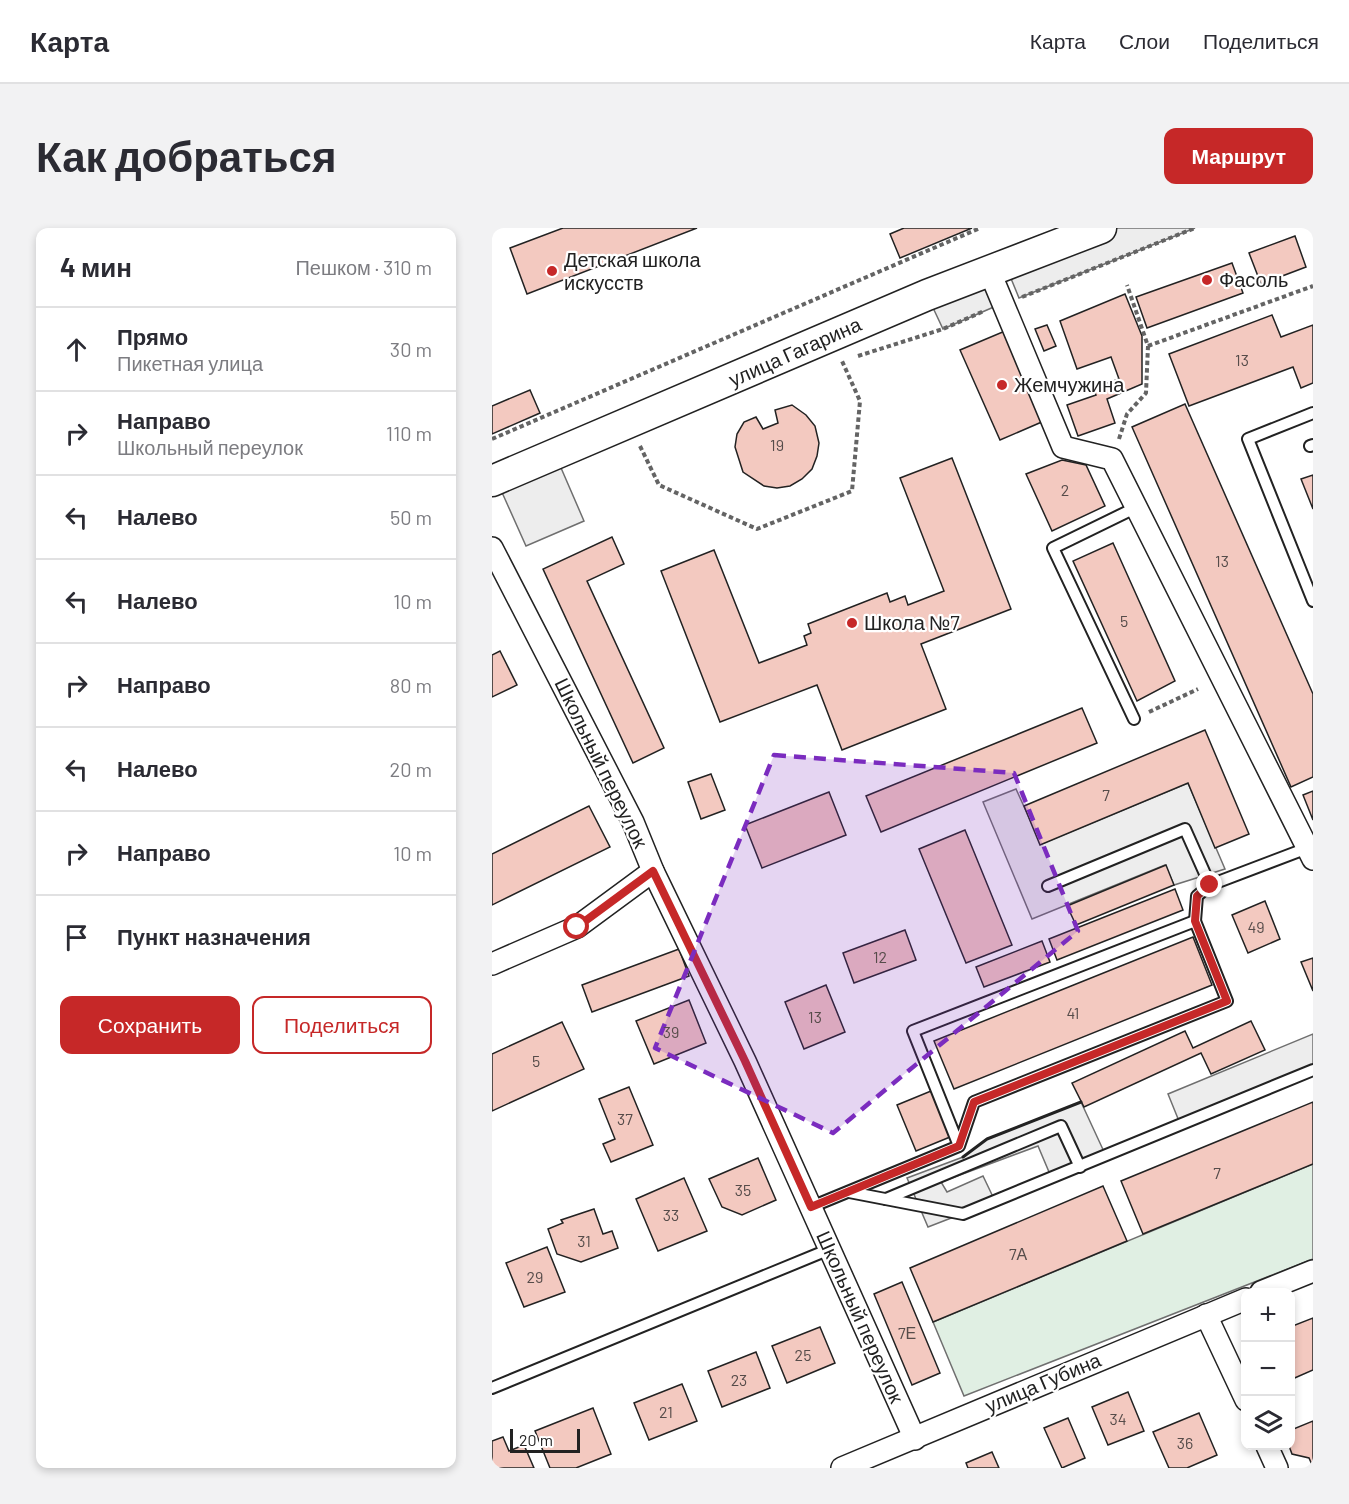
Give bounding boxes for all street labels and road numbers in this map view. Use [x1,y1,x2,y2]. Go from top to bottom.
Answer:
street label: улица Гагарина [725,311,865,391]
street label: Школьный переулок [550,674,654,852]
street label: Школьный переулок [812,1227,910,1407]
street label: улица Губина [981,1347,1105,1417]

